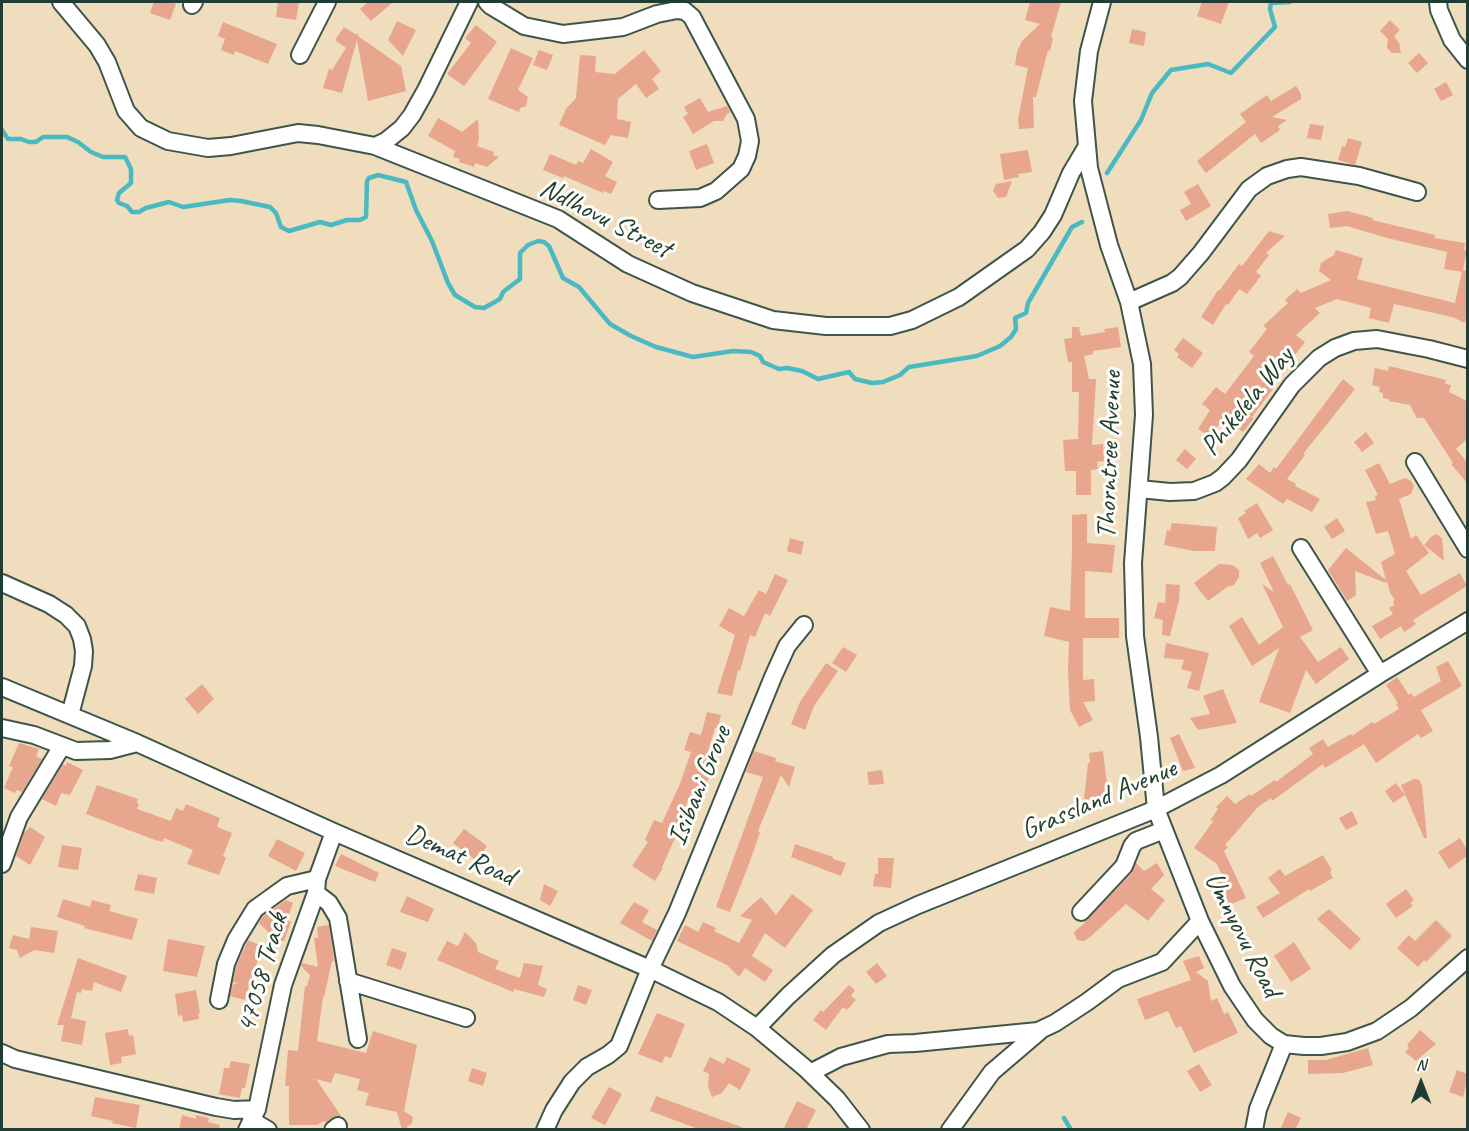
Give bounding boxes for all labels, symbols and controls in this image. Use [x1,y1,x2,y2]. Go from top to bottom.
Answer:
street label: Ndlhovu Street [534,172,676,266]
street label: Phikelela Way [1194,341,1302,463]
street label: Thorntree Avenue [1090,371,1130,539]
street label: Isibani Grove [661,721,739,851]
street label: Grassland Avenue [1016,752,1182,848]
street label: Demat Road [400,818,520,894]
street label: Umnyovu Road [1196,867,1288,1003]
street label: 47058 Track [230,909,296,1037]
north arrow [1391,1053,1451,1113]
text: N [1416,1055,1426,1075]

